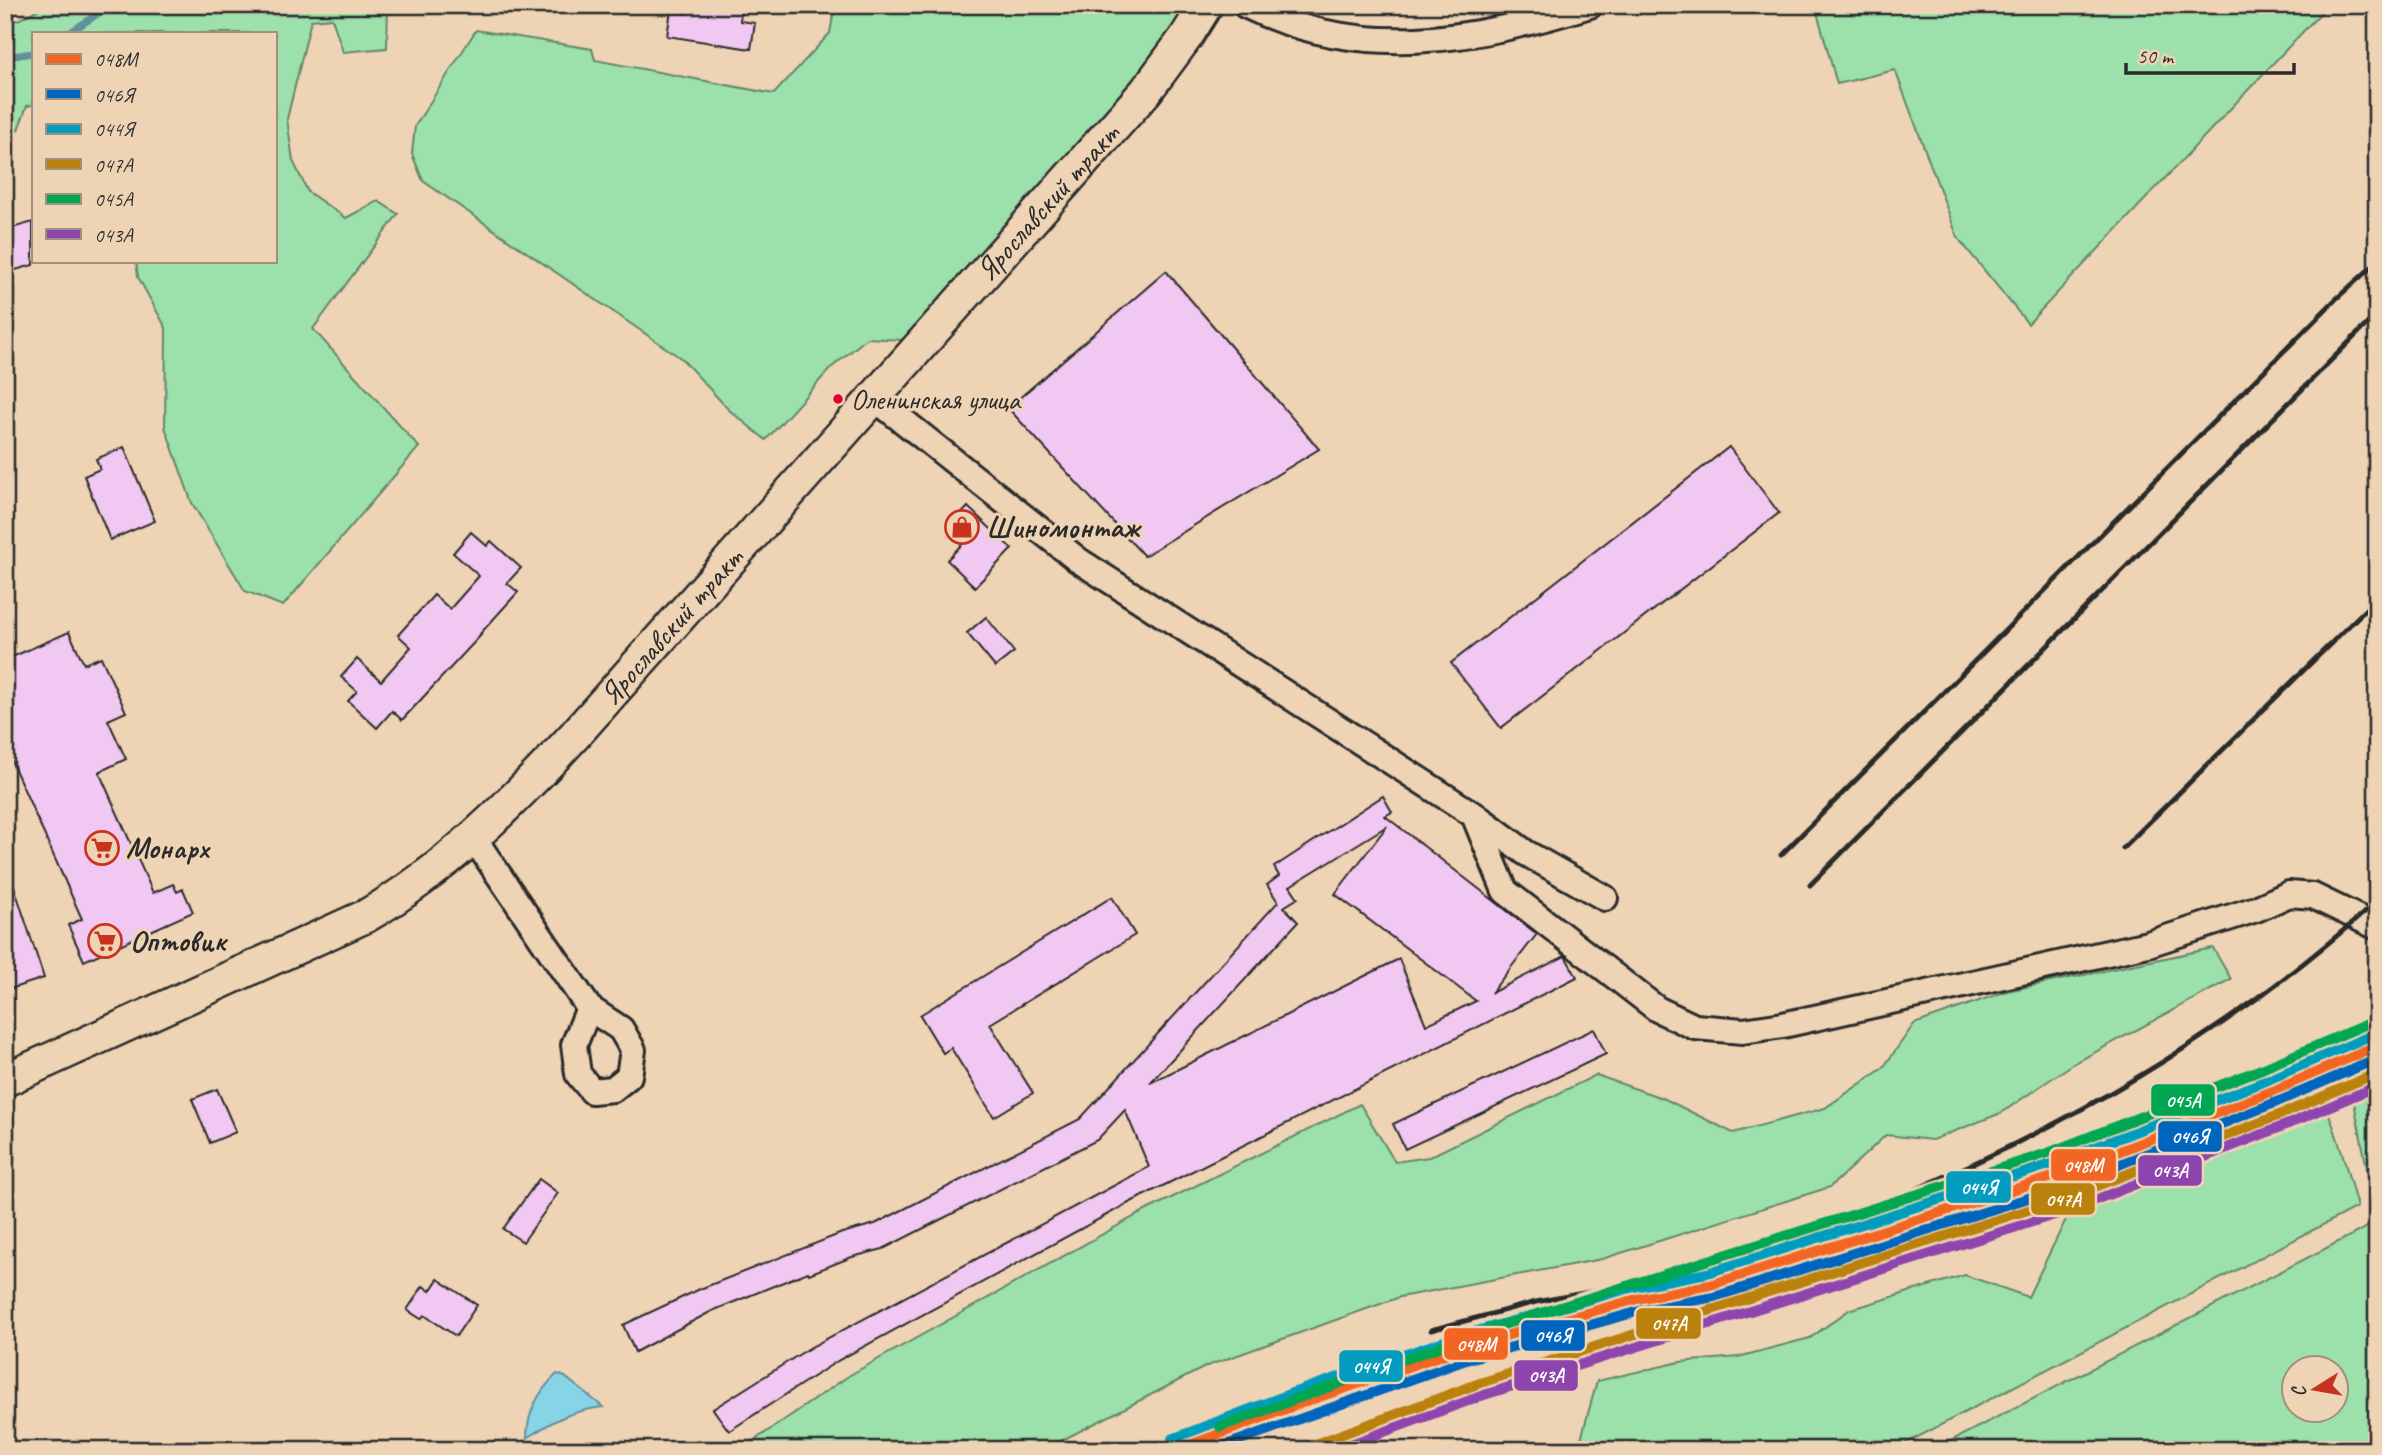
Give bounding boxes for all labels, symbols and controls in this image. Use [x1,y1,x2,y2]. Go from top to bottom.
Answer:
legend [32,32,276,262]
scale bar [2126,32,2294,76]
text: 50 m [2137,43,2175,69]
text: 048М [94,46,139,72]
text: 046Я [94,82,137,108]
street label: Ярославский тракт [968,114,1129,289]
text: 044Я [94,116,137,142]
text: 047А [94,152,134,178]
text: 045А [94,186,134,212]
text: 043А [94,222,134,248]
place label: Оленинская улица [851,382,1022,417]
marker: Оленинская улица [831,392,845,406]
shop icon: Шиномонтаж [943,508,981,546]
place label: Шиномонтаж [986,508,1143,546]
street label: Ярославский тракт [591,538,753,713]
supermarket icon: Монарх [83,829,121,867]
place label: Монарх [126,829,211,867]
supermarket icon: Оптовик [86,922,124,960]
place label: Оптовик [130,922,228,960]
line badge: 045А [2150,1083,2216,1117]
text: 045А [2165,1089,2202,1113]
line badge: 046Я [2157,1120,2223,1153]
text: 046Я [2171,1125,2211,1149]
line badge: 048М [2050,1148,2117,1182]
text: 048М [2063,1154,2105,1178]
line badge: 043А [2137,1154,2203,1187]
text: 043А [2152,1159,2189,1183]
line badge: 044Я [1945,1170,2012,1204]
text: 044Я [1961,1176,2000,1200]
line badge: 047А [2030,1182,2096,1216]
text: 047А [2045,1188,2082,1212]
line badge: 047А [1635,1307,1702,1340]
text: 047А [1651,1312,1688,1336]
line badge: 046Я [1520,1319,1586,1352]
text: 046Я [1534,1324,1574,1348]
line badge: 048М [1443,1327,1509,1361]
text: 048М [1456,1333,1498,1357]
line badge: 044Я [1338,1349,1404,1383]
north arrow [2280,1354,2350,1424]
text: 044Я [1353,1355,1392,1379]
line badge: 043А [1513,1359,1579,1392]
text: 043А [1528,1364,1565,1388]
text: С [2286,1383,2312,1399]

